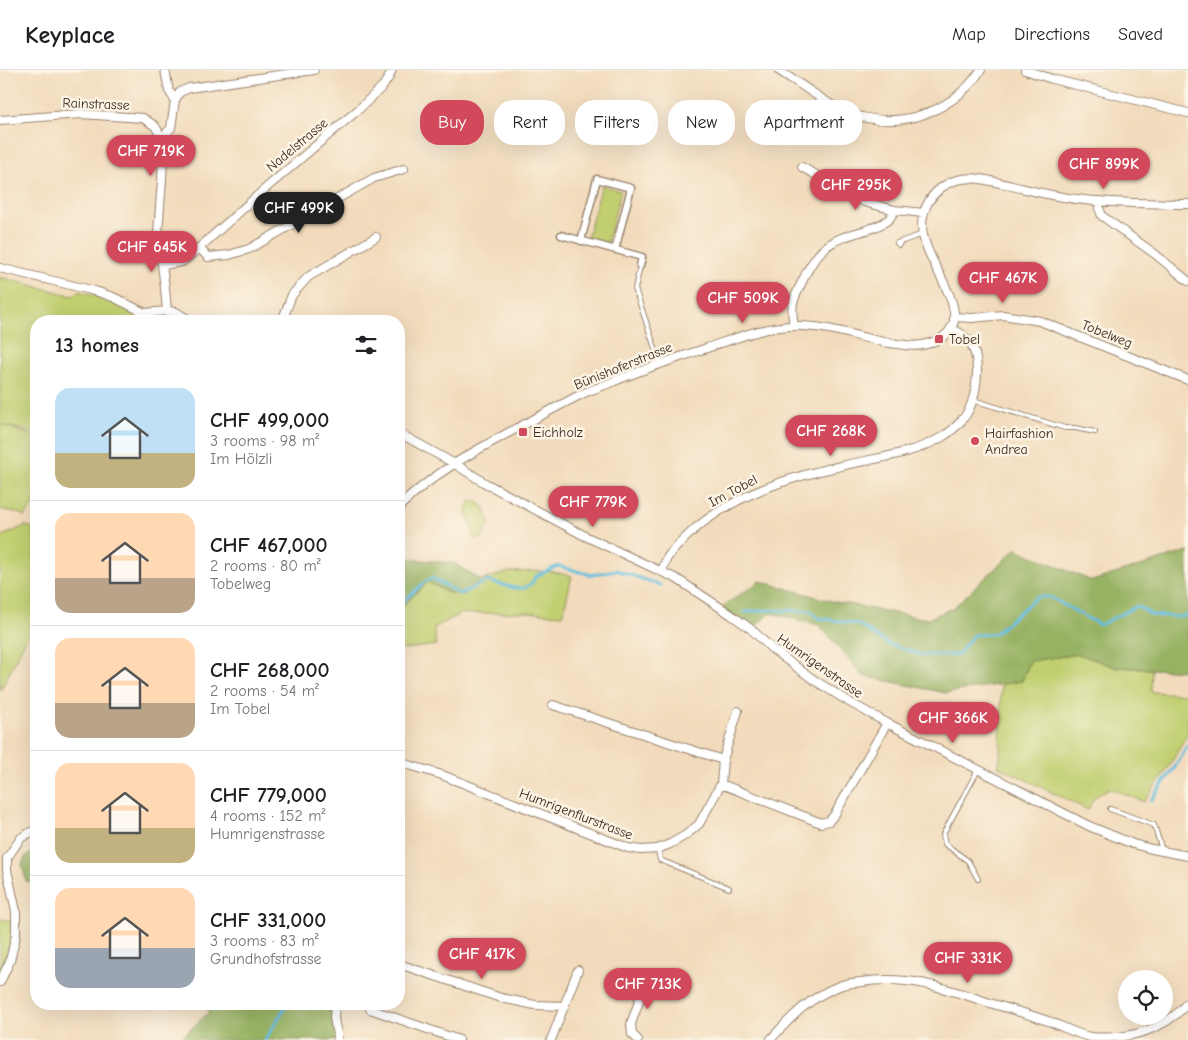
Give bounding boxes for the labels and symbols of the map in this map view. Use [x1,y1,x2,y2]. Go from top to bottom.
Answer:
street label: Rainstrasse [62,94,130,114]
street label: Nadelstrasse [263,114,331,176]
pin: CHF 719K [99,134,203,177]
pin: CHF 899K [1052,148,1156,190]
pin: CHF 295K [804,168,908,211]
pin: CHF 499K [247,191,351,234]
pin: CHF 645K [100,230,204,273]
pin: CHF 467K [951,262,1055,304]
pin: CHF 509K [691,282,795,324]
street label: Tobelweg [1079,316,1135,352]
place label: Tobel [949,331,980,348]
marker: Tobel [933,333,945,345]
street label: Bünishoferstrasse [571,339,675,393]
pin: CHF 268K [779,414,883,457]
place label: Eichholz [533,424,583,441]
place label: Hairfashion Andrea [985,425,1054,458]
marker: Eichholz [517,426,529,438]
marker: Hairfashion Andrea [969,435,981,447]
street label: Im Tobel [706,471,760,511]
pin: CHF 779K [541,486,645,528]
street label: Humrigenstrasse [774,630,866,702]
pin: CHF 366K [901,702,1005,744]
street label: Humrigenflurstrasse [517,784,635,844]
pin: CHF 417K [430,938,534,980]
pin: CHF 331K [916,942,1020,984]
pin: CHF 713K [596,968,700,1010]

